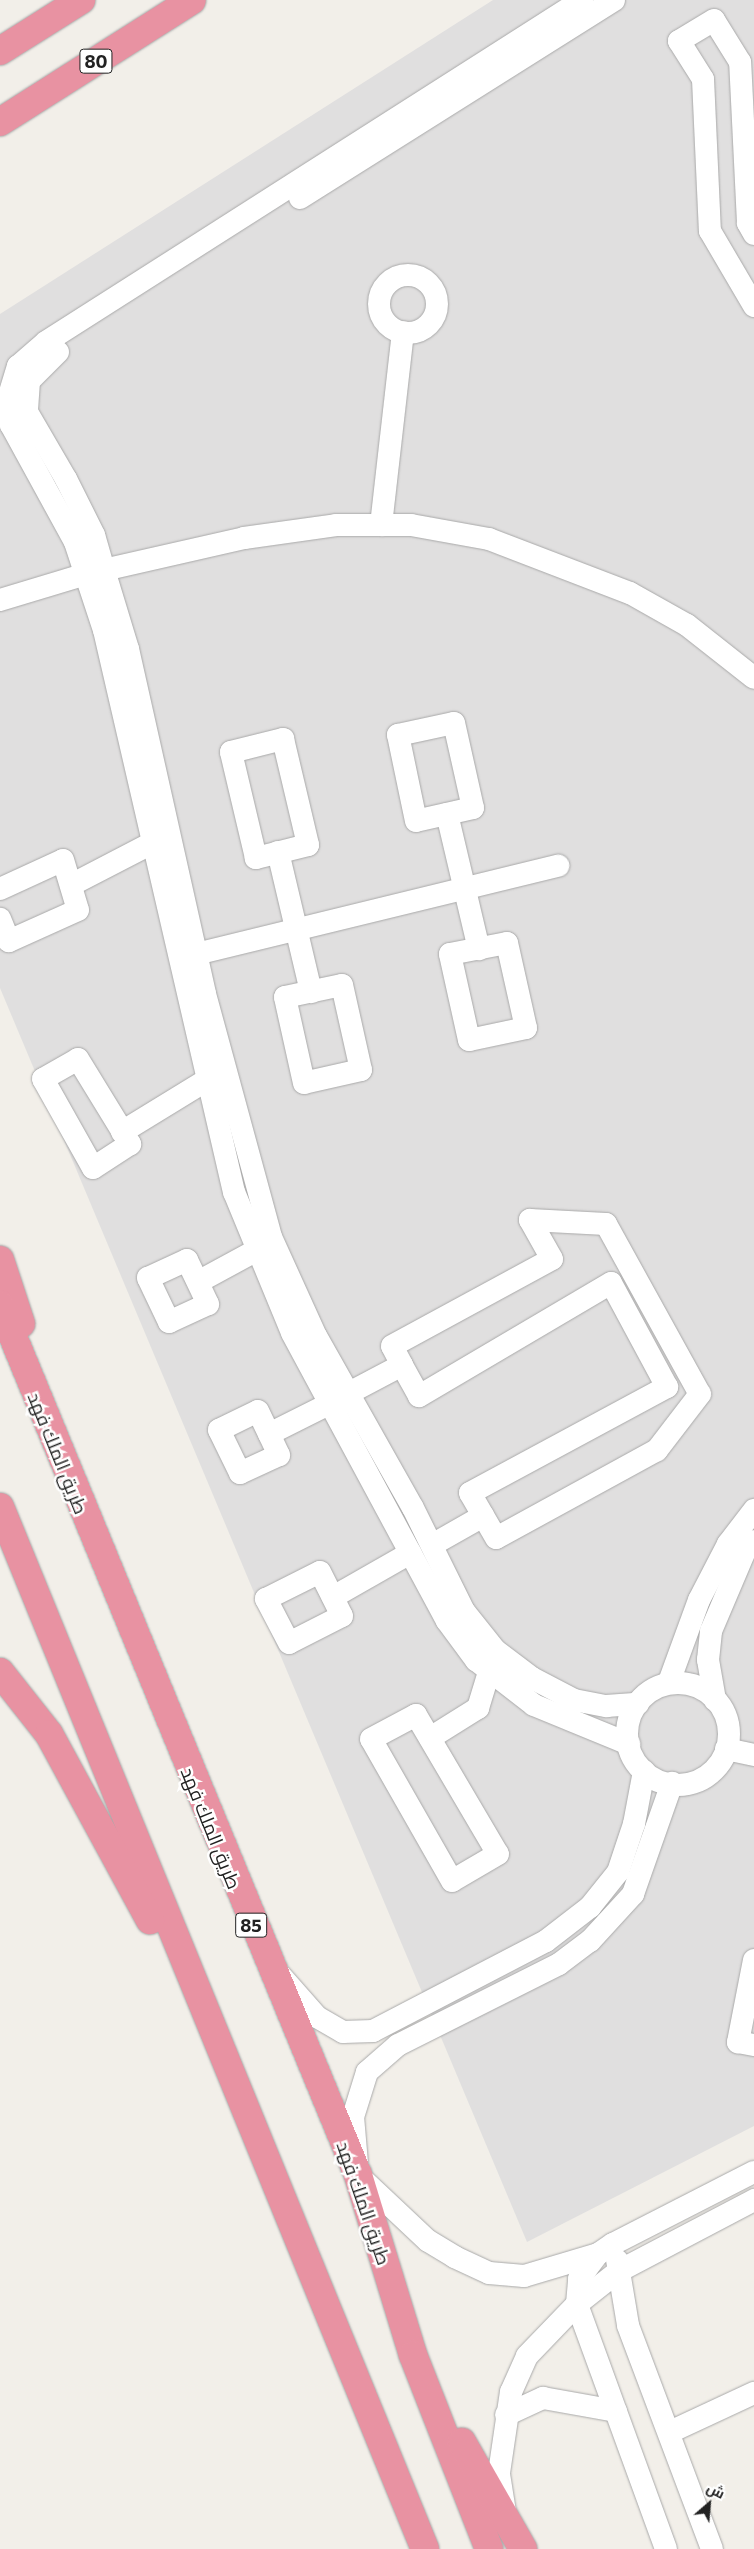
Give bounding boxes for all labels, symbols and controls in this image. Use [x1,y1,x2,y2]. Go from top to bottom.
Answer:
road number: 80 [78,46,114,76]
street label: طريق الملك فهد [23,1389,93,1517]
street label: طريق الملك فهد [176,1764,246,1892]
road number: 85 [235,1910,267,1940]
street label: طريق الملك فهد [332,2138,396,2268]
north arrow [684,2479,734,2529]
text: ش [704,2479,728,2502]

